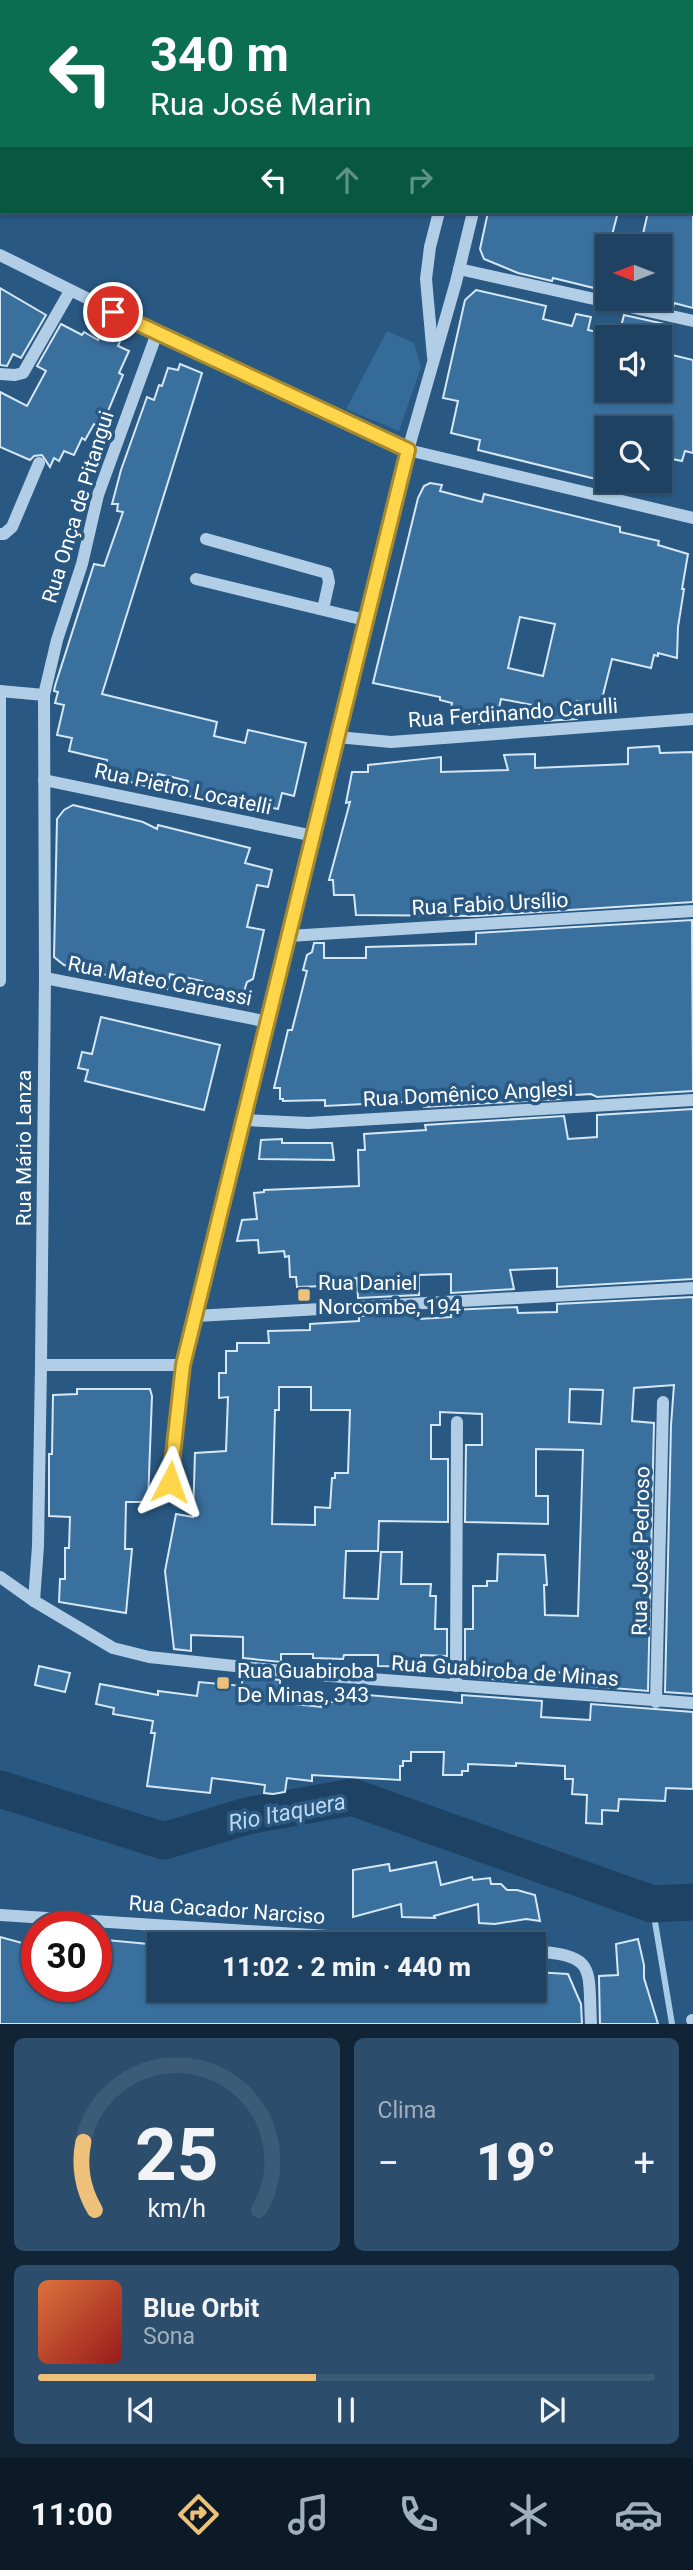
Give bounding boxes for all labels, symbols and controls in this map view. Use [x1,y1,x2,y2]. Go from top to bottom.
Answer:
text: 340 m [150,26,289,83]
icon: left [35,28,126,119]
text: Rua José Marin [150,85,372,123]
icon: left [255,161,293,199]
icon: ahead [328,161,366,199]
icon: right [401,161,439,199]
north arrow [595,234,672,312]
map controls [595,234,672,493]
pin [83,282,143,342]
icon: arrive [94,293,132,331]
button: sound [595,325,672,402]
street label: Rua Onça de Pitangui [37,408,119,606]
button: search [595,416,672,493]
street label: Rua Ferdinando Carulli [407,694,619,732]
street label: Rua Pietro Locatelli [92,758,274,820]
street label: Rua Fabio Ursílio [411,888,569,920]
street label: Rua Mateo Carcassi [66,951,254,1011]
street label: Rua Mário Lanza [12,1070,36,1226]
street label: Rua Domênico Anglesi [362,1077,574,1111]
place label: Rua Daniel Norcombe, 194 [318,1271,461,1319]
marker: Rua Daniel Norcombe, 194 [296,1287,312,1303]
position arrow [133,1445,207,1519]
street label: Rua José Pedroso [628,1466,654,1636]
street label: Rua Guabiroba de Minas [390,1651,620,1691]
place label: Rua Guabiroba De Minas, 343 [237,1659,374,1707]
marker: Rua Guabiroba De Minas, 343 [215,1675,231,1691]
water label: Rio Itaquera [226,1788,348,1837]
street label: Rua Cacador Narciso [128,1891,326,1929]
speed limit sign: 30 [21,1911,112,2002]
text: 11:02 · 2 min · 440 m [222,1952,471,1982]
text: Clima [378,2097,436,2124]
text: 25 [135,2113,219,2199]
text: 19° [476,2132,557,2193]
text: − [378,2141,399,2185]
text: + [633,2141,655,2185]
text: km/h [147,2194,206,2223]
text: Blue Orbit [143,2293,259,2323]
text: Sona [143,2323,195,2350]
icon: previous [122,2391,160,2429]
icon: pause [327,2391,365,2429]
icon: next [533,2391,571,2429]
icon: directions [174,2490,223,2539]
icon: music [284,2490,333,2539]
icon: phone [394,2490,443,2539]
icon: climate [504,2490,553,2539]
icon: car [614,2490,663,2539]
text: 11:00 [30,2495,113,2533]

